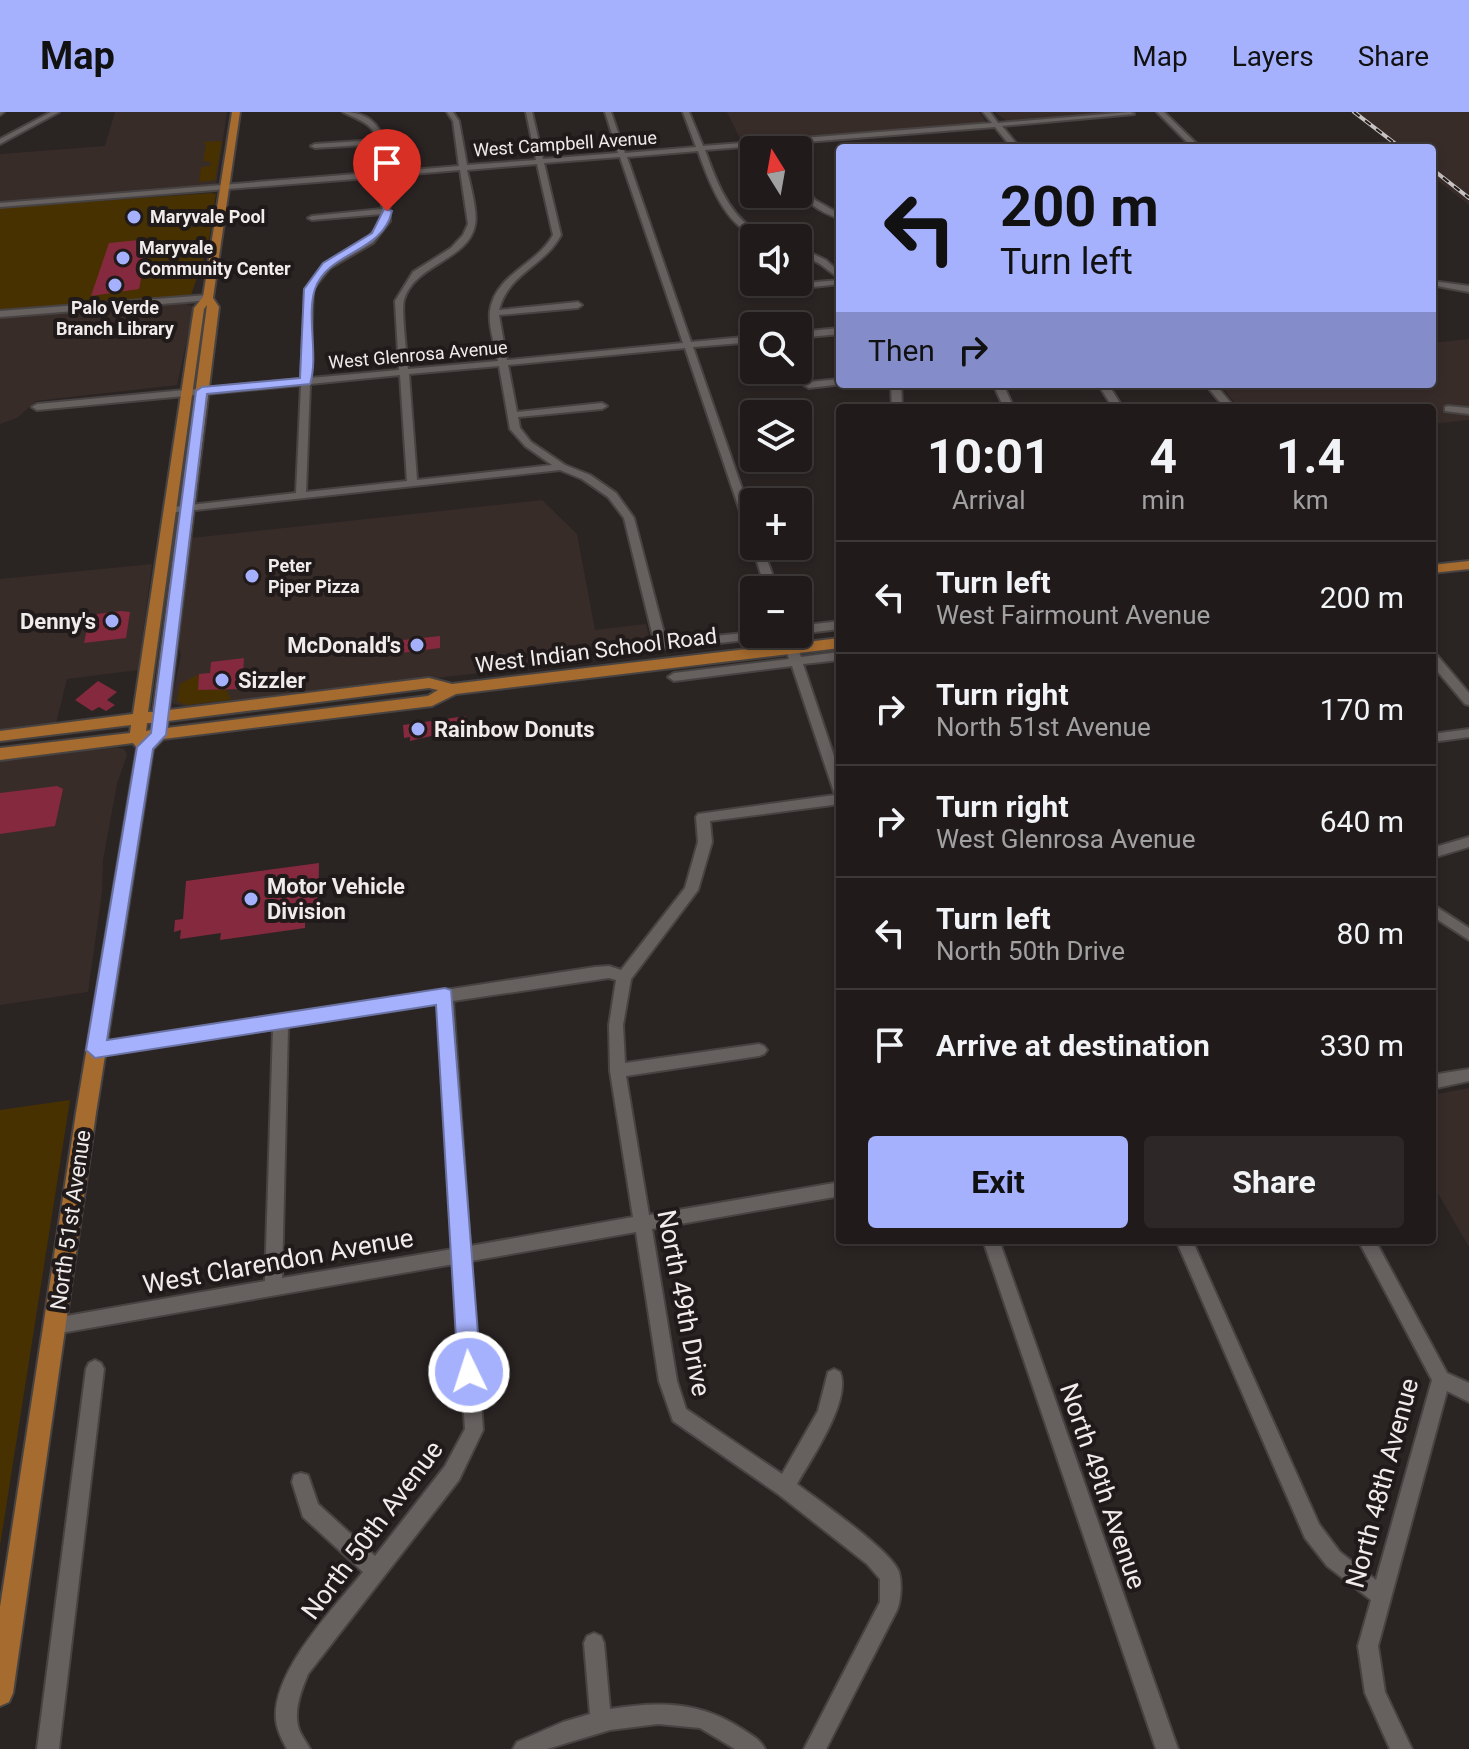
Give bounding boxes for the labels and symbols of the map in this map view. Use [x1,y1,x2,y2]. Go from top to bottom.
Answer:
street label: West Campbell Avenue [472,127,657,160]
pin [353,129,421,211]
north arrow [740,136,812,208]
place label: Maryvale Pool [150,206,265,227]
marker: Maryvale Pool [125,208,143,226]
place label: Maryvale Community Center [139,237,291,279]
marker: Maryvale Community Center [114,249,132,267]
marker: Palo Verde Branch Library [106,276,124,294]
place label: Palo Verde Branch Library [56,297,175,339]
street label: West Glenrosa Avenue [328,336,508,373]
place label: Peter Piper Pizza [268,555,360,597]
marker: Peter Piper Pizza [243,567,261,585]
place label: Denny's [20,609,96,634]
marker: Denny's [103,612,121,630]
street label: West Indian School Road [474,623,718,678]
place label: McDonald's [287,633,401,658]
marker: McDonald's [408,636,426,654]
place label: Sizzler [238,668,306,693]
marker: Sizzler [213,671,231,689]
place label: Rainbow Donuts [434,717,595,742]
marker: Rainbow Donuts [409,720,427,738]
place label: Motor Vehicle Division [267,874,405,924]
marker: Motor Vehicle Division [242,890,260,908]
street label: North 51st Avenue [45,1128,96,1312]
street label: North 49th Drive [651,1207,717,1399]
street label: West Clarendon Avenue [140,1222,416,1300]
position arrow [427,1330,511,1414]
street label: North 48th Avenue [1340,1375,1424,1591]
street label: North 49th Avenue [1054,1379,1152,1593]
street label: North 50th Avenue [295,1435,449,1625]

